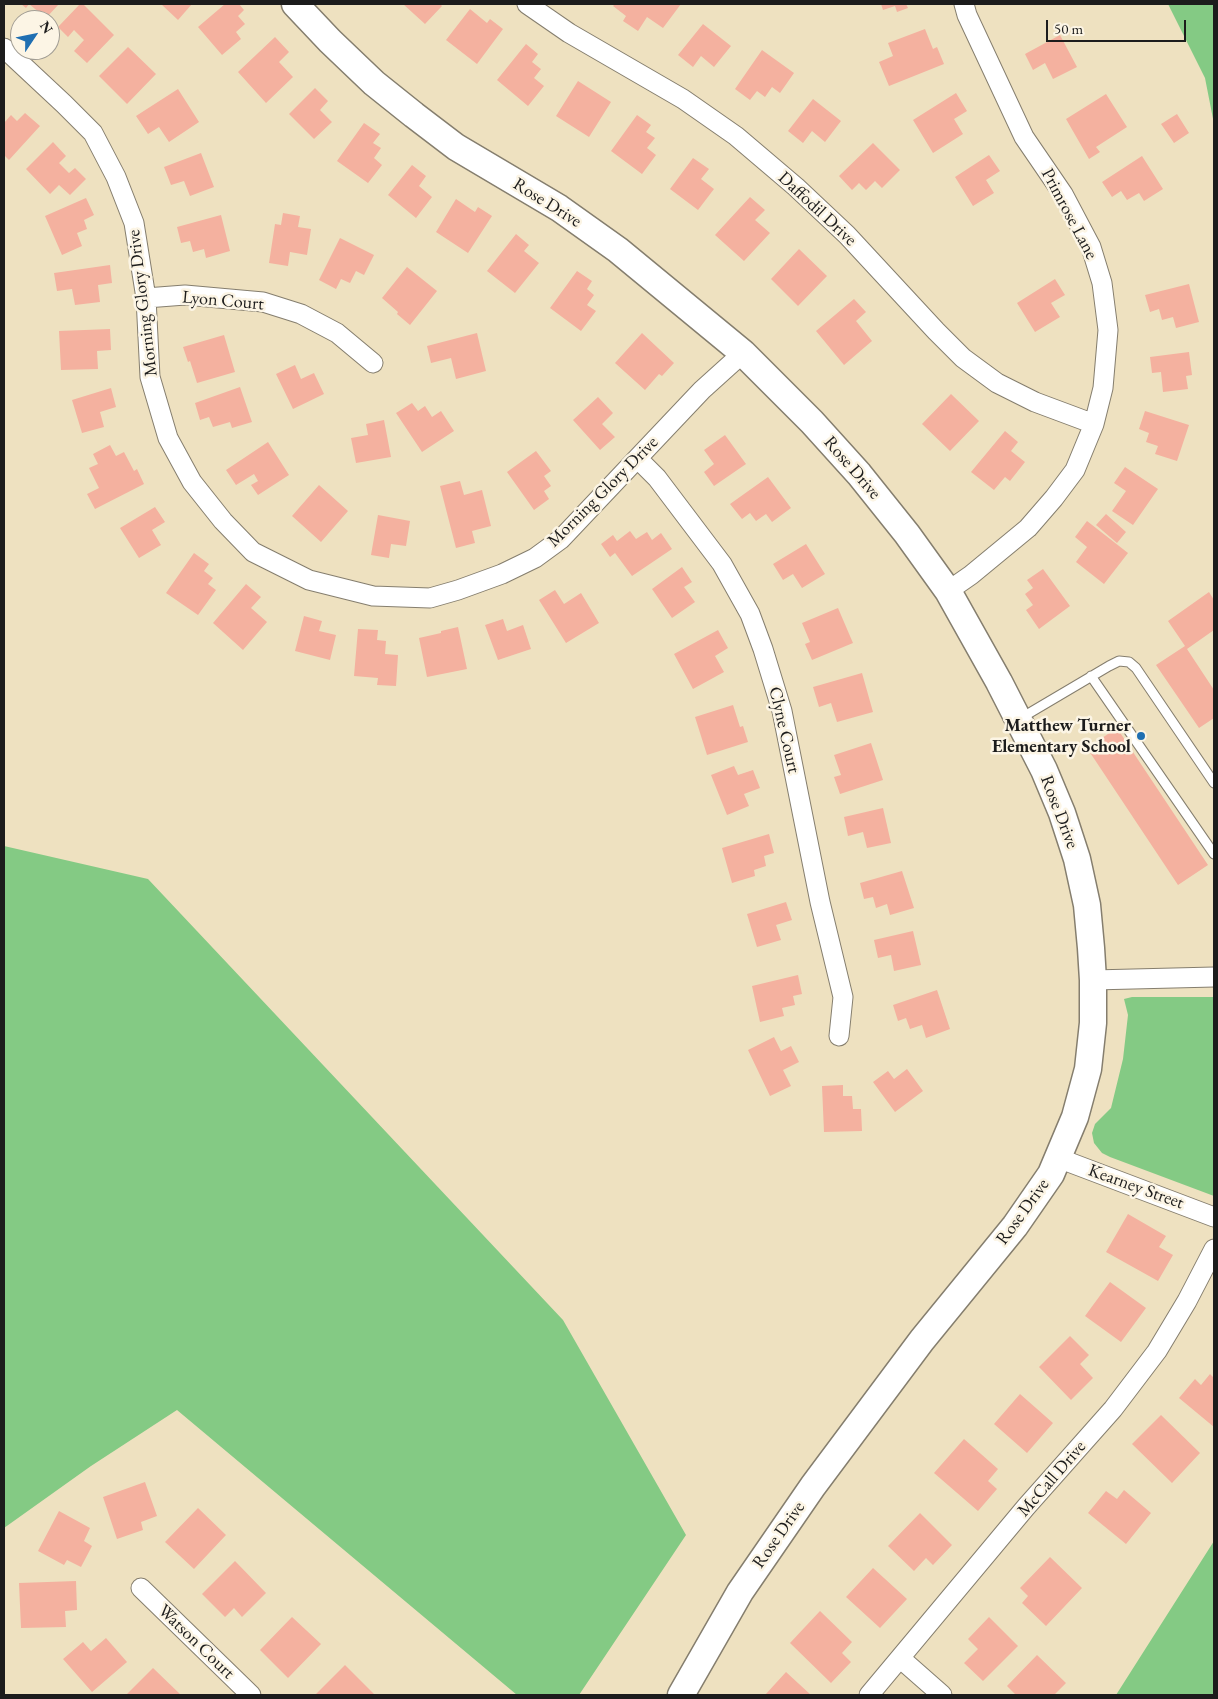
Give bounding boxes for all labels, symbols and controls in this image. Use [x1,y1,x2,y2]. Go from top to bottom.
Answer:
north arrow [10,10,60,60]
scale bar [1048,10,1188,42]
text: N [36,17,57,37]
text: 50 m [1054,19,1083,38]
street label: Primrose Lane [1036,165,1102,263]
street label: Daffodil Drive [773,167,861,251]
street label: Rose Drive [509,174,585,232]
street label: Morning Glory Drive [123,228,163,378]
street label: Lyon Court [181,287,265,315]
street label: Morning Glory Drive [543,432,663,552]
street label: Rose Drive [819,432,885,504]
street label: Clyne Court [764,685,804,775]
place label: Matthew Turner Elementary School [992,715,1131,758]
marker: Matthew Turner Elementary School [1135,730,1147,742]
street label: Rose Drive [1035,772,1083,852]
street label: Kearney Street [1085,1160,1187,1214]
street label: Rose Drive [992,1175,1054,1249]
street label: McCall Drive [1013,1437,1091,1521]
street label: Rose Drive [748,1497,810,1573]
street label: Watson Court [153,1600,239,1684]

